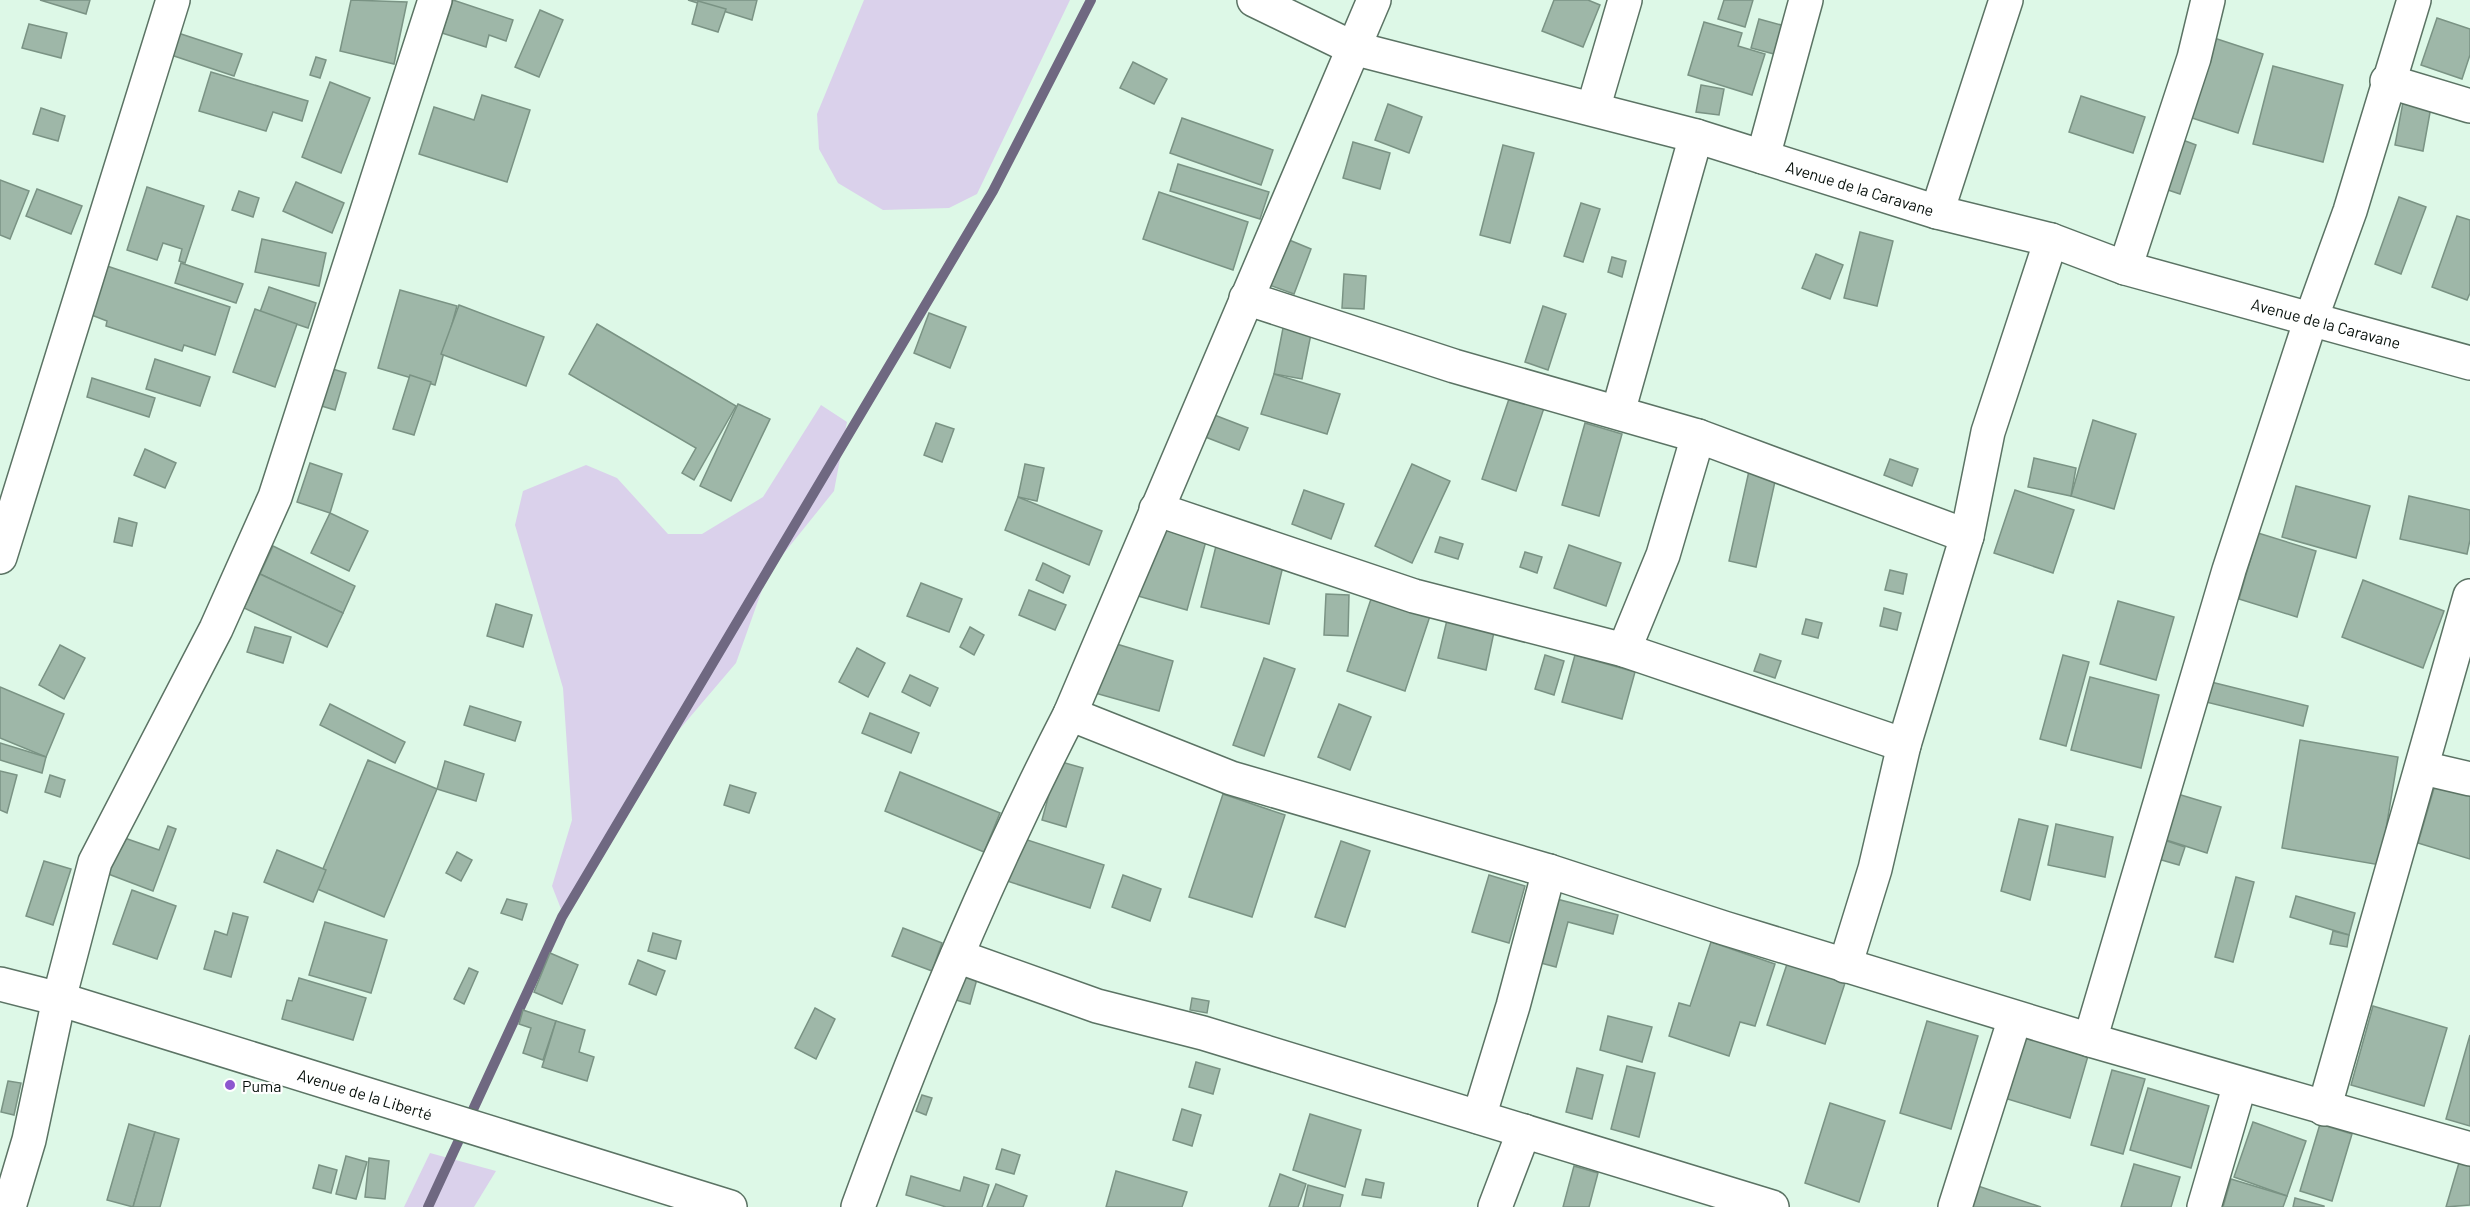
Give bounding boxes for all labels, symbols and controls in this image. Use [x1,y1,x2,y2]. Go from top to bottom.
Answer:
street label: Avenue de la Caravane [1784,156,1936,220]
street label: Avenue de la Caravane [2249,294,2403,352]
street label: Avenue de la Liberté [295,1064,435,1124]
place label: Puma [242,1076,281,1095]
marker: Puma [223,1078,237,1092]

